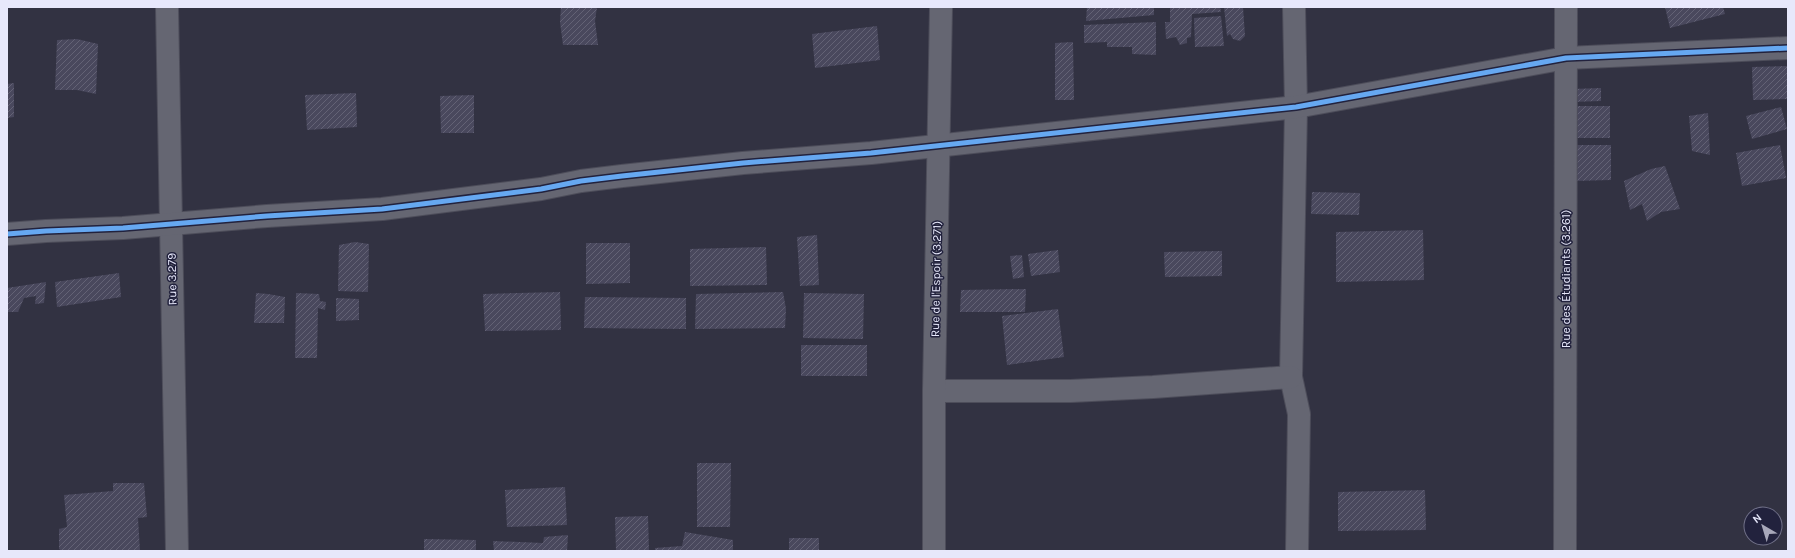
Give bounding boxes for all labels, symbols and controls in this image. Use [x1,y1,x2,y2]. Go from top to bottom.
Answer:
street label: Rue des Étudiants (3.261) [1558,210,1573,348]
street label: Rue de l'Espoir (3.271) [928,221,944,337]
street label: Rue 3.279 [165,253,179,305]
north arrow [1743,506,1783,546]
text: N [1750,511,1764,526]

